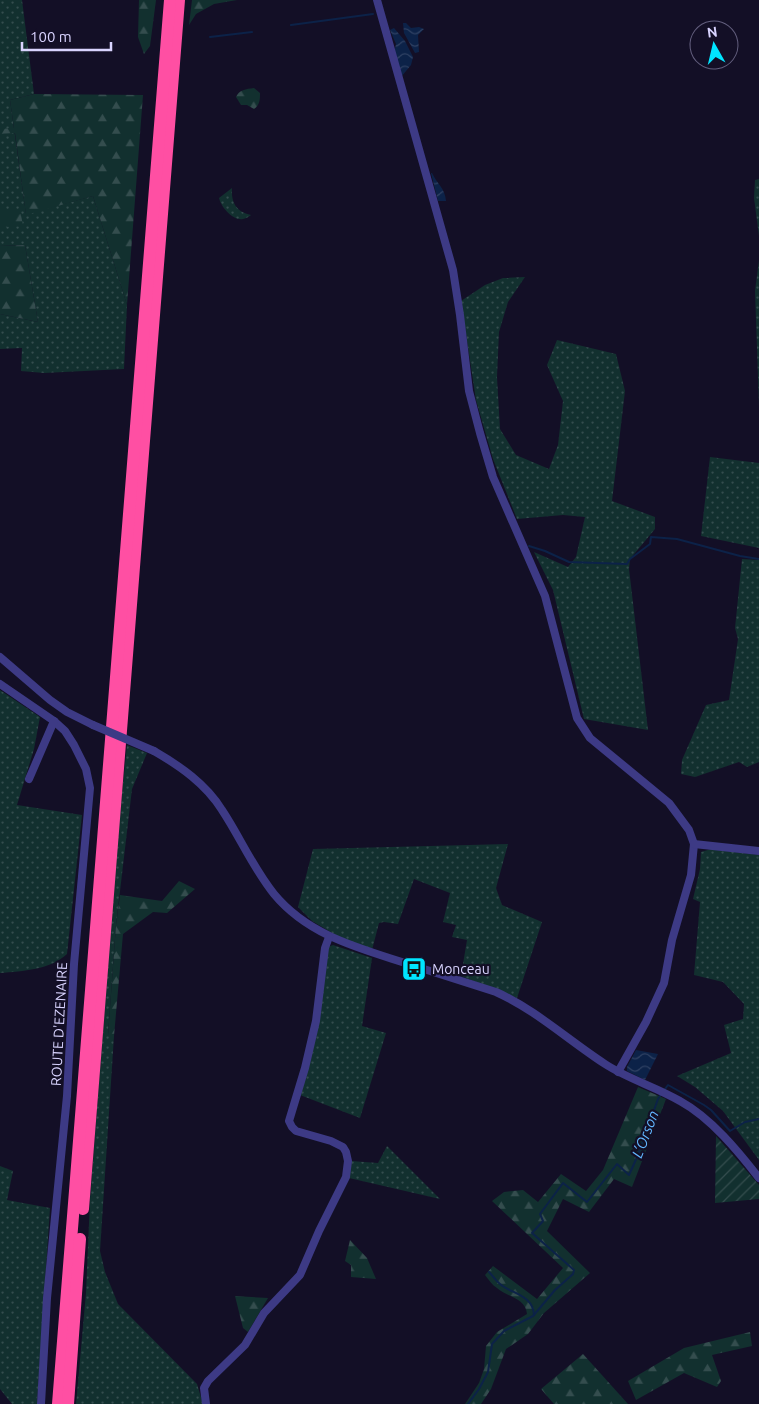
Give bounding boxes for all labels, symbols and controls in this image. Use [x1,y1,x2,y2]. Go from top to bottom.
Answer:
scale bar [22,20,111,52]
north arrow [689,20,739,70]
text: N [706,23,718,41]
text: 100 m [30,28,72,45]
bus stop icon: Monceau [401,956,427,982]
place label: Monceau [432,961,490,977]
street label: ROUTE D'EZENAIRE [48,962,70,1086]
water label: L’Orson [628,1108,662,1160]

